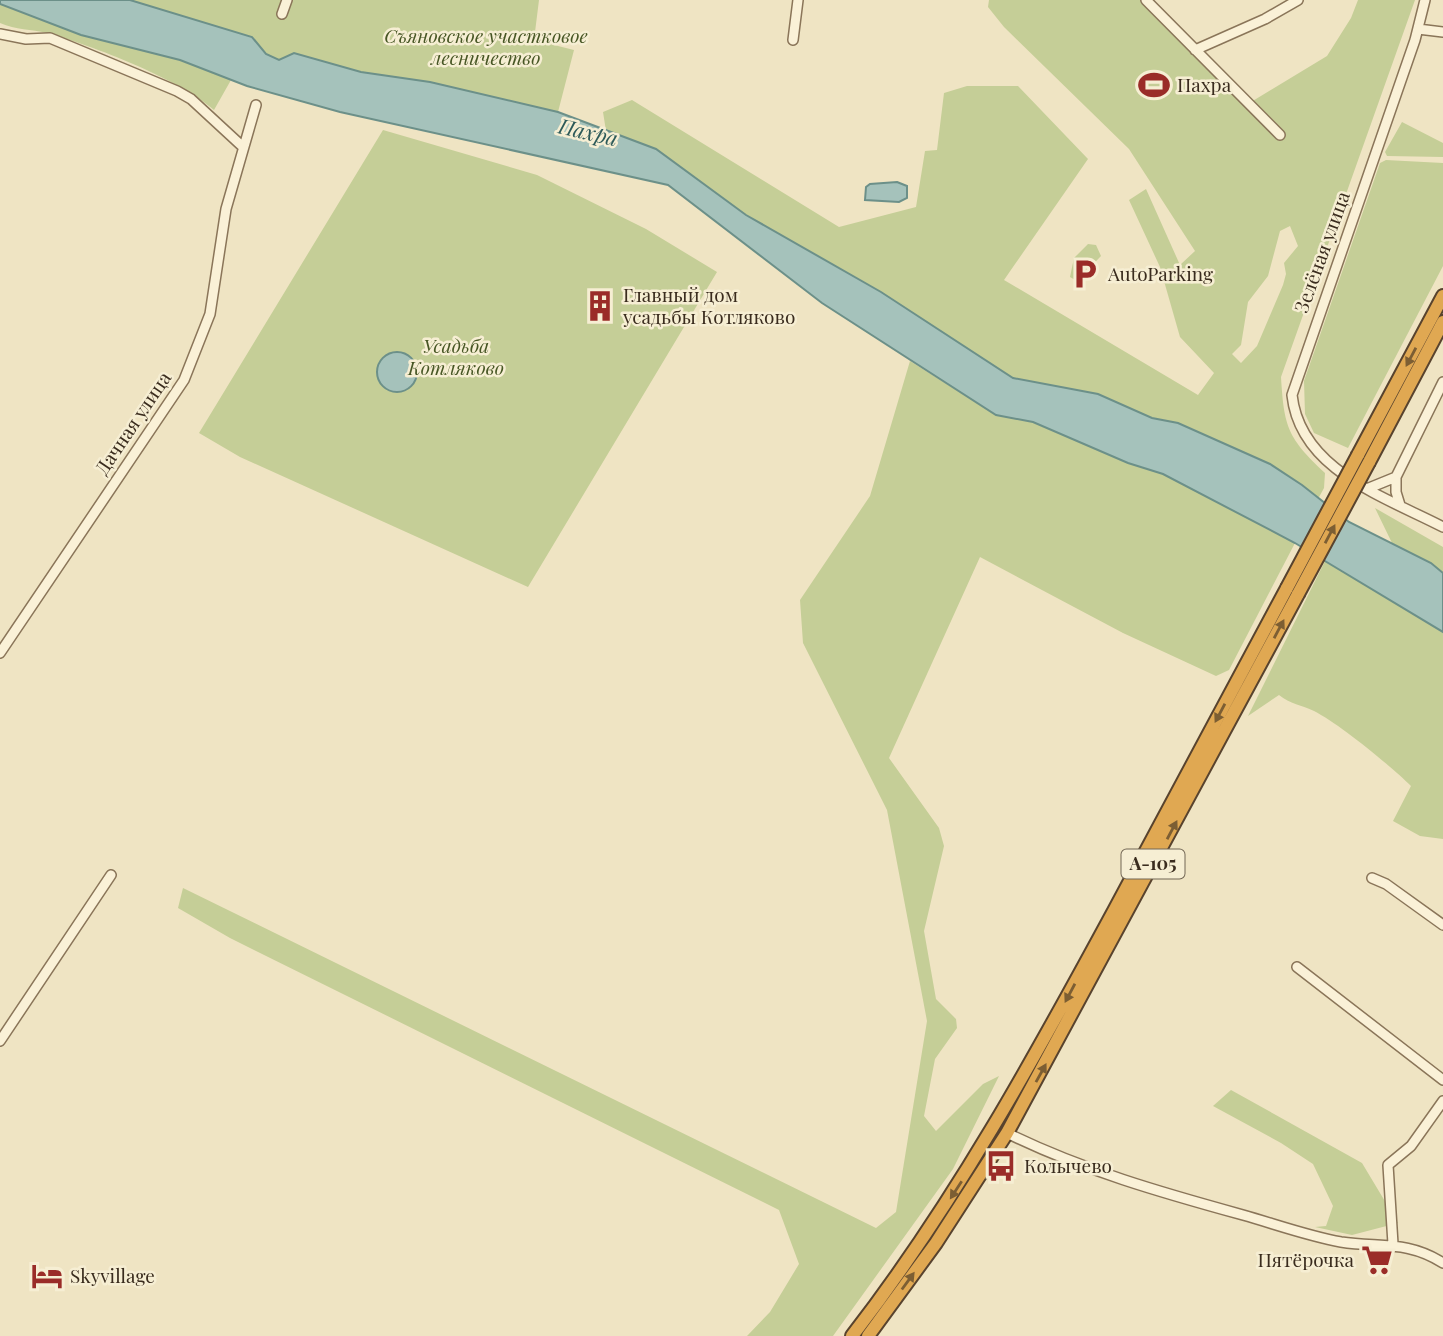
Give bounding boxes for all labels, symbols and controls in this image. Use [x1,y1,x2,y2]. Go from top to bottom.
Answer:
park label: Съяновское участковое лесничество [384,22,588,70]
sports icon: Пахра [1137,68,1171,102]
place label: Пахра [1177,71,1232,97]
water label: Пахра [555,110,621,151]
street label: Зелёная улица [1287,187,1355,316]
parking icon: AutoParking [1068,257,1102,291]
place label: AutoParking [1107,260,1213,286]
place label: Главный дом усадьбы Котляково [622,281,795,329]
building icon: Главный дом усадьбы Котляково [583,289,617,323]
park label: Усадьба Котляково [407,332,504,380]
one-way arrow [1405,347,1417,366]
street label: Дачная улица [88,365,176,479]
one-way arrow [1325,524,1336,544]
one-way arrow [1273,619,1285,639]
one-way arrow [1214,703,1226,723]
one-way arrow [1166,820,1177,840]
road number: А-105 [1122,850,1184,878]
one-way arrow [1064,983,1076,1003]
one-way arrow [1035,1064,1047,1083]
bus stop icon: Колычево [984,1149,1018,1183]
place label: Колычево [1024,1152,1112,1178]
one-way arrow [949,1180,962,1199]
supermarket icon: Пятёрочка [1360,1243,1394,1277]
place label: Пятёрочка [1257,1246,1355,1272]
hotel icon: Skyvillage [30,1259,64,1293]
place label: Skyvillage [70,1262,155,1288]
one-way arrow [901,1272,915,1290]

